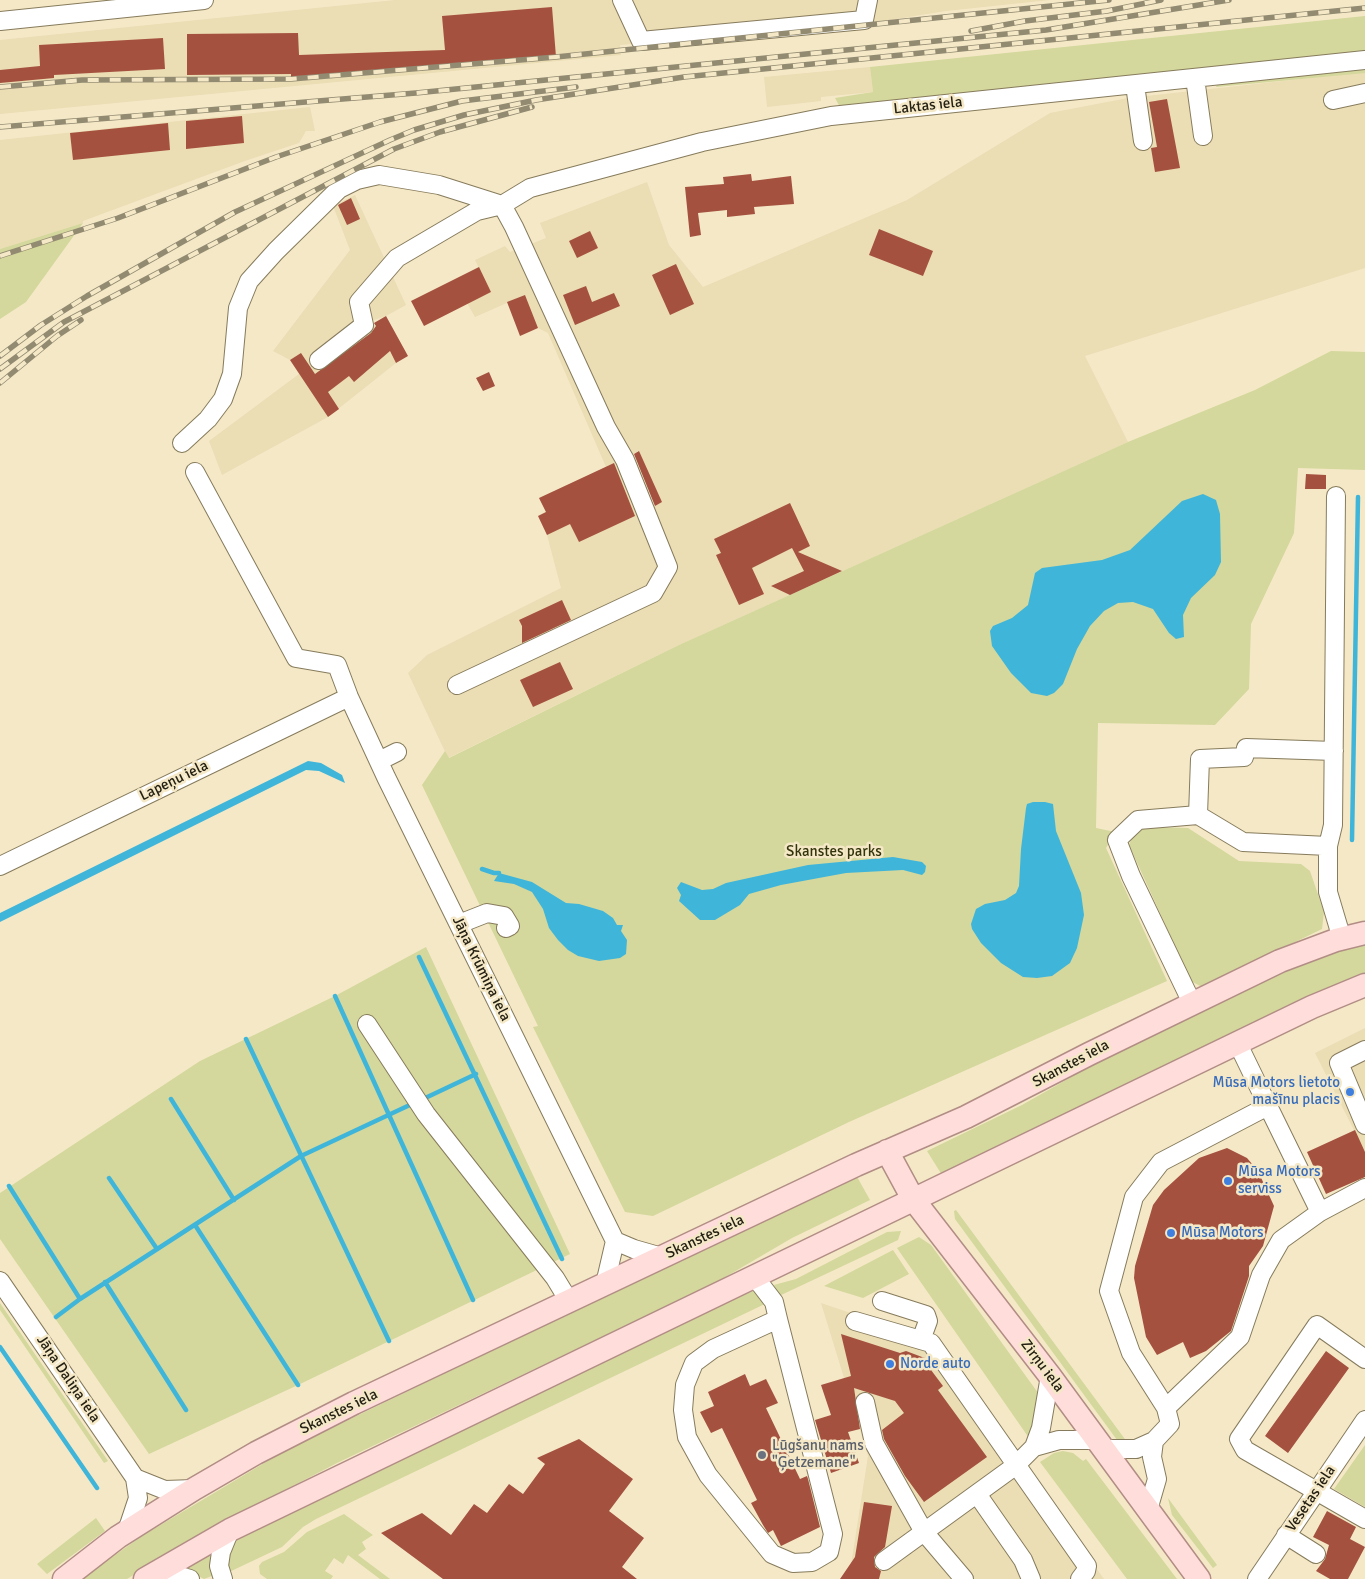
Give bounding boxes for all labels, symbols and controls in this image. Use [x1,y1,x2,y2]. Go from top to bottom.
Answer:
street label: Laktas iela [893,93,963,119]
street label: Lapeņu iela [137,757,211,805]
park label: Skanstes parks [786,843,882,861]
street label: Jāņa Krūmiņa iela [448,914,514,1024]
street label: Skanstes iela [1030,1036,1112,1092]
place label: Mūsa Motors lietoto mašīnu placis [1213,1074,1340,1109]
marker: Mūsa Motors lietoto mašīnu placis [1344,1086,1356,1098]
place label: Mūsa Motors serviss [1238,1163,1321,1198]
marker: Mūsa Motors serviss [1222,1175,1234,1187]
street label: Skanstes iela [663,1211,747,1263]
place label: Mūsa Motors [1181,1224,1264,1242]
marker: Mūsa Motors [1165,1227,1177,1239]
street label: Jāņa Daliņa iela [32,1332,104,1426]
street label: Zirņu iela [1016,1336,1068,1396]
place label: Norde auto [900,1355,971,1373]
marker: Norde auto [884,1358,896,1370]
street label: Skanstes iela [297,1385,381,1439]
place label: Lūgšanu nams "Ģetzemane" [772,1437,864,1472]
marker: Lūgšanu nams "Ģetzemane" [756,1449,768,1461]
street label: Vesetas iela [1282,1463,1340,1535]

